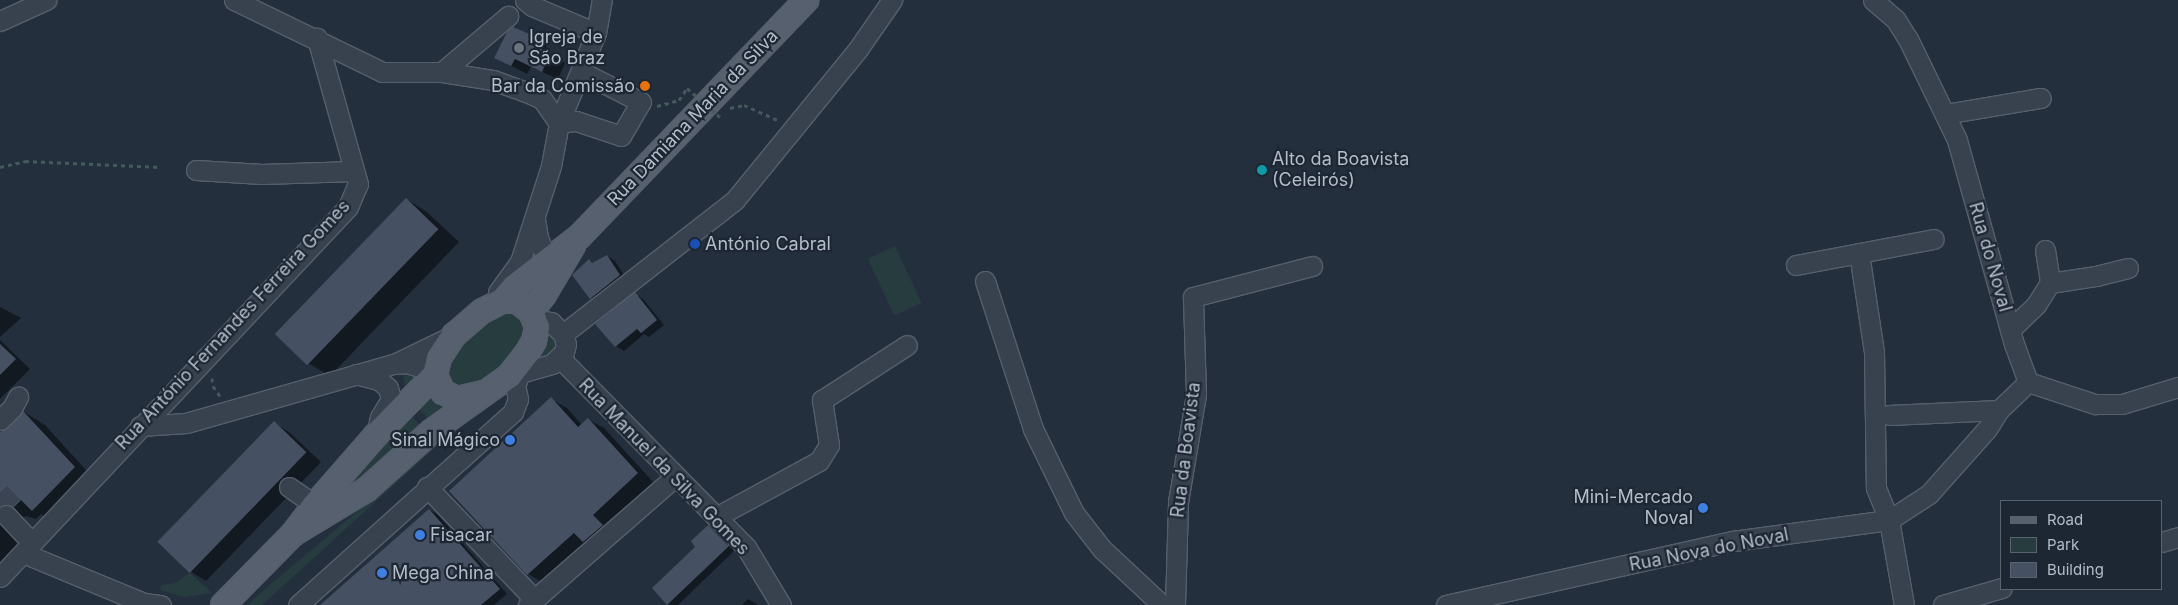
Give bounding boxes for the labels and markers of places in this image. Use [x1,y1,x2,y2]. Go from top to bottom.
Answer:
place label: Igreja de São Braz [529,27,605,70]
marker: Igreja de São Braz [513,42,525,54]
place label: Bar da Comissão [491,75,635,97]
marker: Bar da Comissão [639,80,651,92]
place label: Alto da Boavista (Celeirós) [1272,149,1409,192]
marker: Alto da Boavista (Celeirós) [1256,164,1268,176]
place label: António Cabral [705,233,831,255]
marker: António Cabral [689,238,701,250]
place label: Sinal Mágico [391,429,500,451]
marker: Sinal Mágico [504,434,516,446]
place label: Mini-Mercado Noval [1573,487,1693,530]
marker: Mini-Mercado Noval [1697,502,1709,514]
place label: Fisacar [430,524,492,546]
marker: Fisacar [414,529,426,541]
place label: Mega China [392,562,494,584]
marker: Mega China [376,567,388,579]

